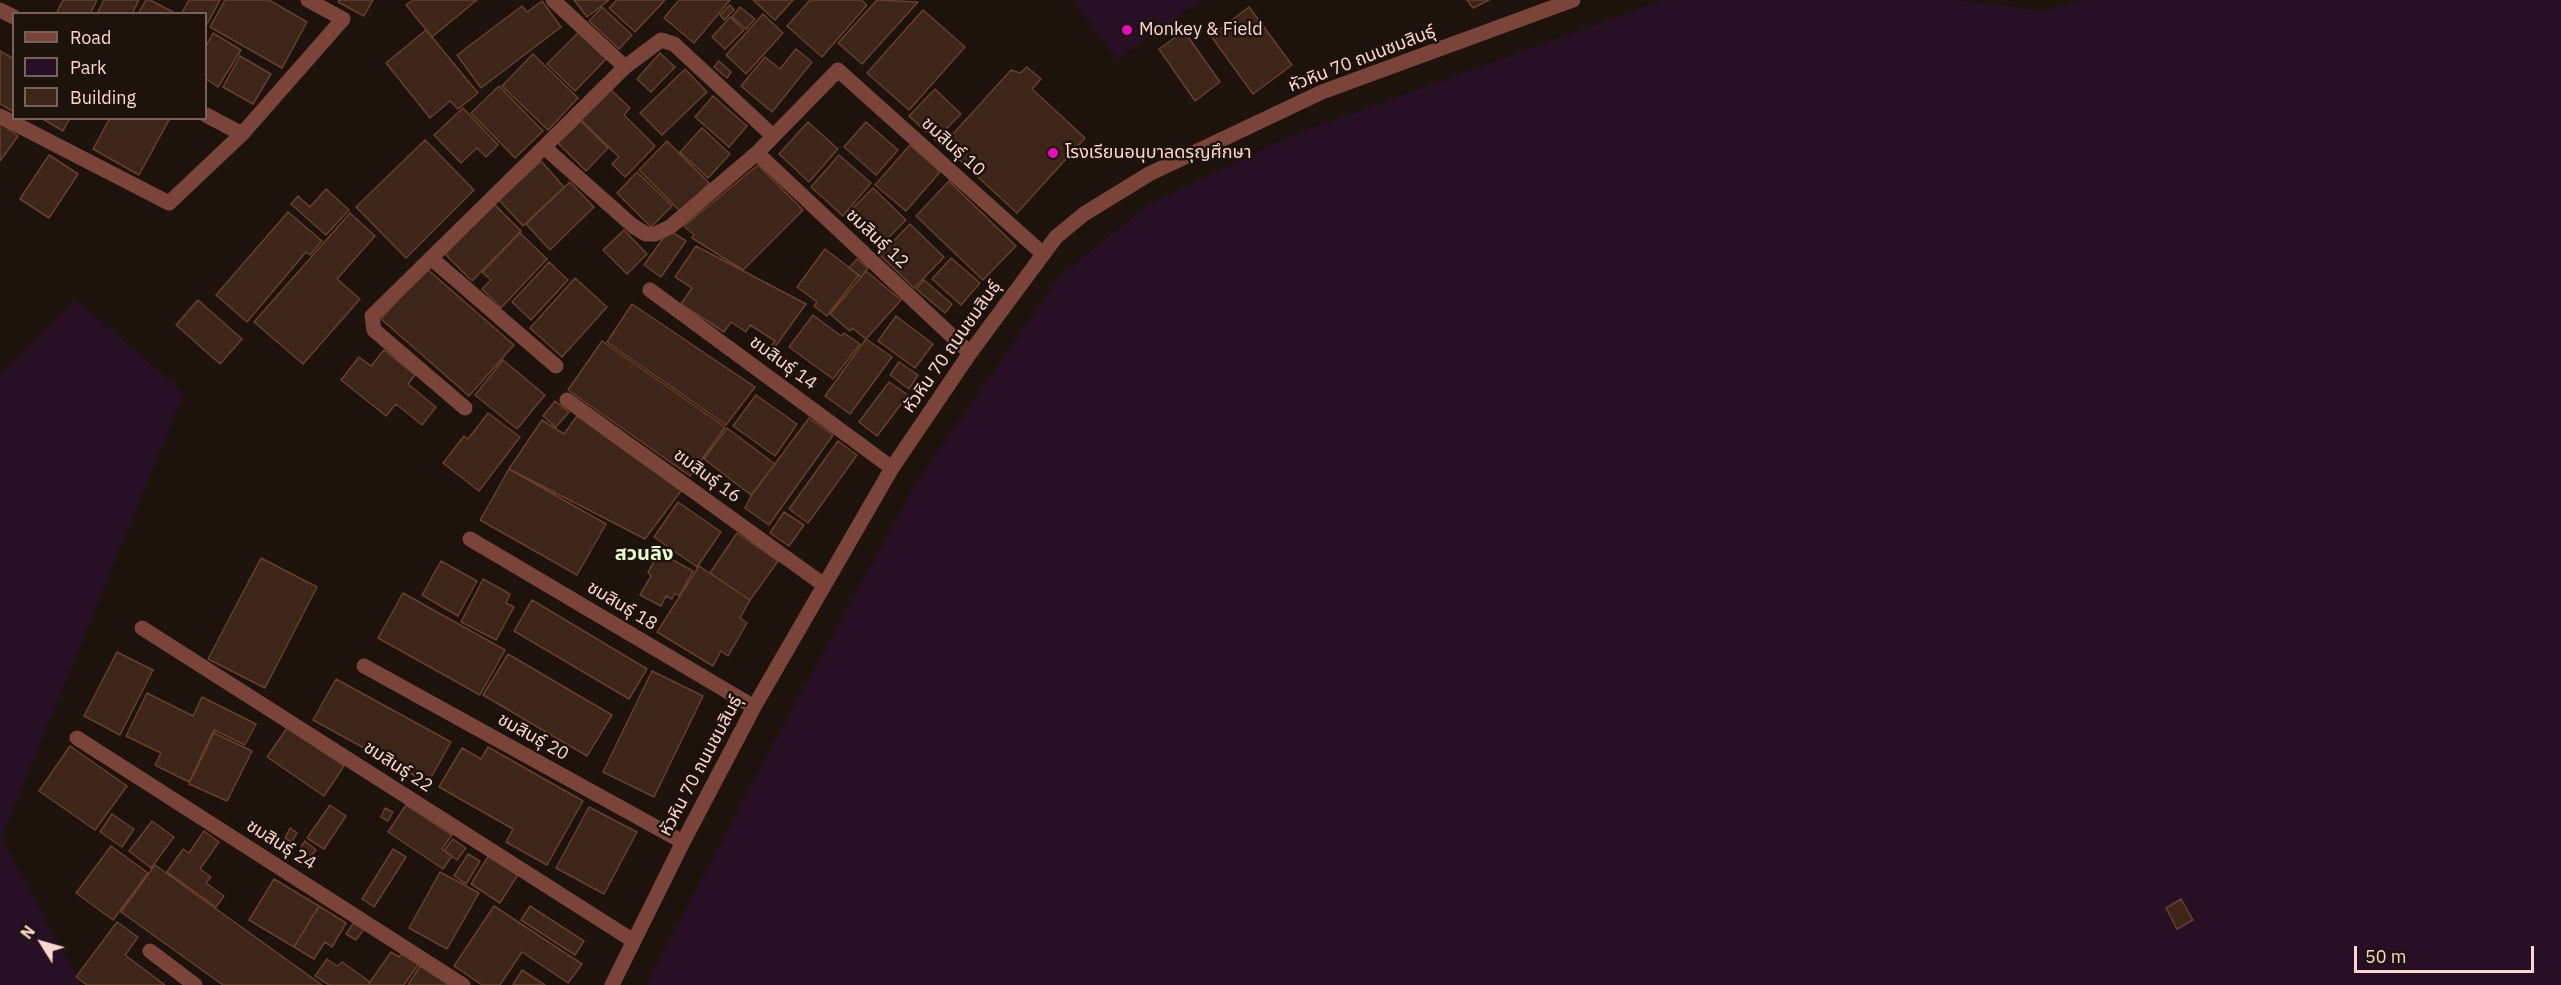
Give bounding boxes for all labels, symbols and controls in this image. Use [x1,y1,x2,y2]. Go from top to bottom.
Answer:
legend [12,12,207,120]
place label: Monkey & Field [1139,19,1263,41]
street label: หัวหิน 70 ถนนชมสินธุ์ [1285,21,1439,97]
marker: Monkey & Field [1120,23,1134,37]
text: Road [70,26,111,49]
text: Park [70,56,106,79]
text: Building [70,86,136,109]
street label: ชมสินธุ์ 10 [917,113,989,181]
place label: โรงเรียนอนุบาลดรุญศึกษา [1065,142,1251,164]
marker: โรงเรียนอนุบาลดรุญศึกษา [1046,146,1060,160]
street label: ชมสินธุ์ 12 [841,205,913,273]
street label: หัวหิน 70 ถนนชมสินธุ์ [898,277,1006,417]
street label: ชมสินธุ์ 14 [745,331,821,395]
street label: ชมสินธุ์ 16 [669,444,745,508]
district label: สวนลิง [615,542,673,566]
street label: ชมสินธุ์ 18 [583,577,661,635]
street label: หัวหิน 70 ถนนชมสินธุ์ [655,692,747,840]
street label: ชมสินธุ์ 20 [494,709,572,765]
street label: ชมสินธุ์ 22 [359,737,437,797]
street label: ชมสินธุ์ 24 [242,815,320,875]
north arrow [12,913,72,973]
text: N [16,922,39,943]
scale bar [2357,934,2537,972]
text: 50 m [2365,945,2407,968]

